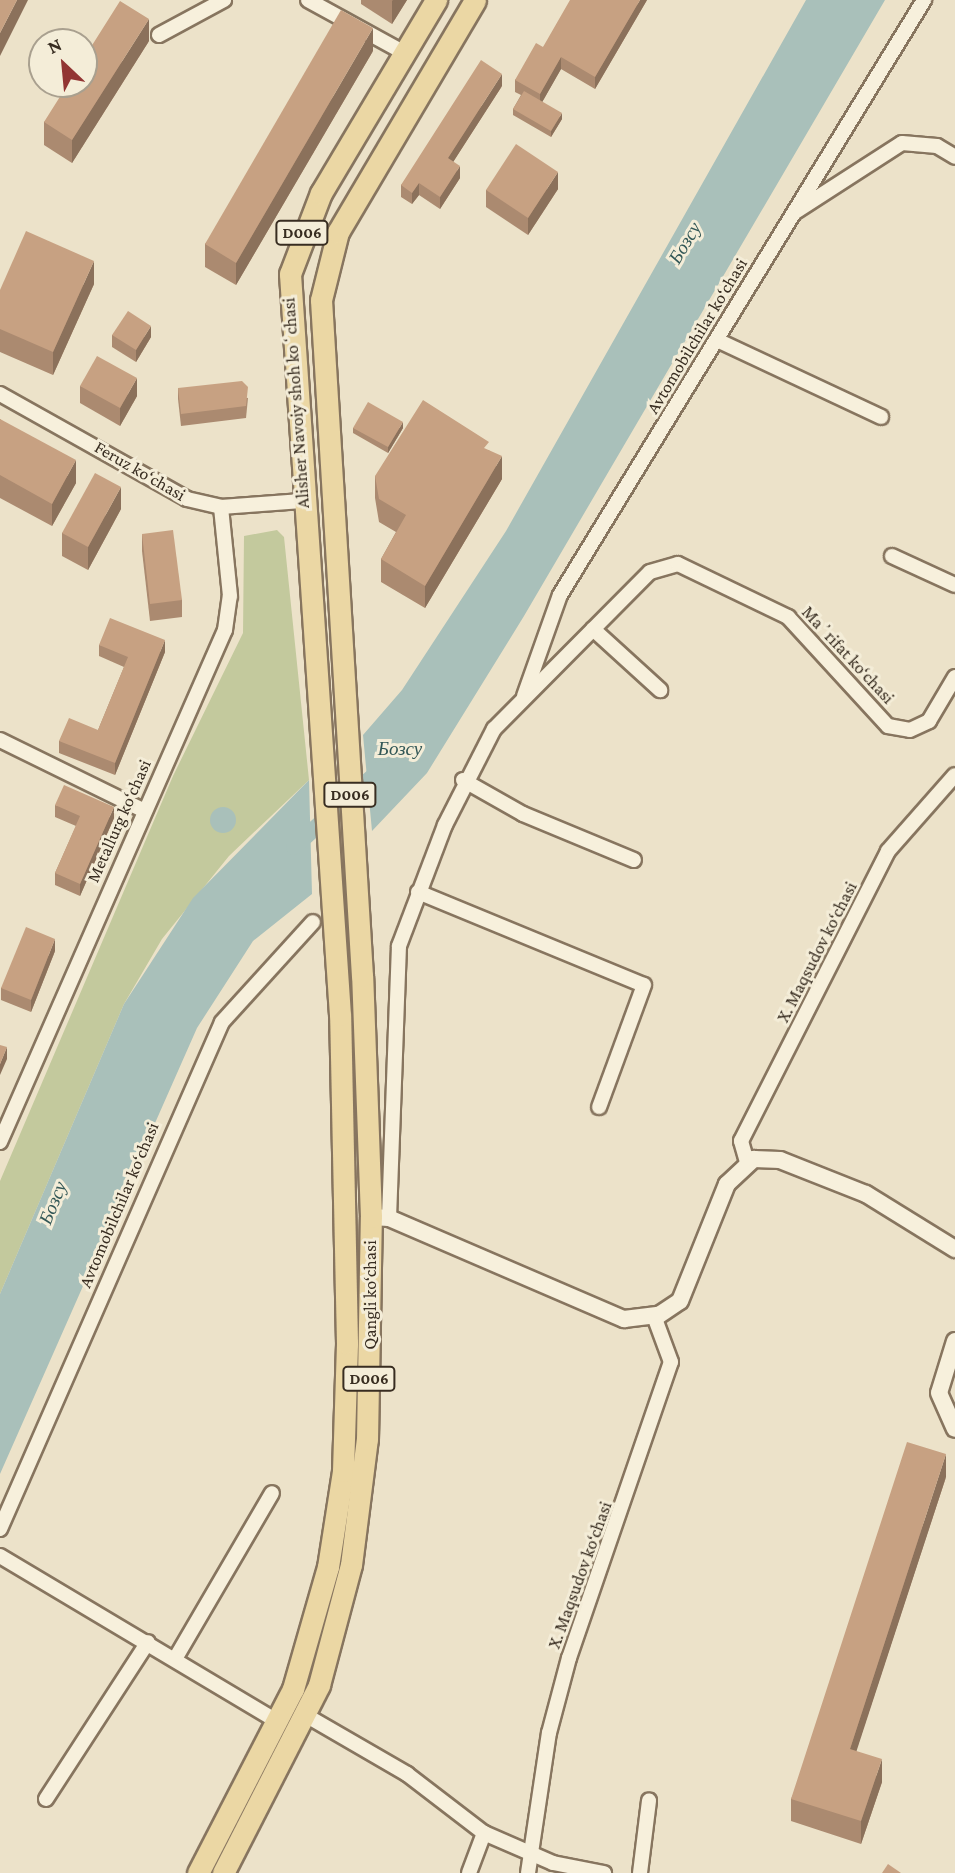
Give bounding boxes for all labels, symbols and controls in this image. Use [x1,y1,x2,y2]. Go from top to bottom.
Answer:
north arrow [28,28,98,98]
text: N [44,33,65,58]
water label: Бозсу [664,218,706,268]
road number: D006 [274,220,330,246]
street label: Avtomobilchilar ko‘chasi [642,254,752,418]
street label: Alisher Navoiy shoh koʻchasi [278,297,314,509]
street label: Feruz ko‘chasi [91,436,189,506]
street label: Maʼrifat ko‘chasi [797,602,899,708]
water label: Бозсу [378,738,422,760]
street label: Metallurg ko‘chasi [82,756,156,886]
road number: D006 [322,782,378,808]
street label: X. Maqsudov ko‘chasi [772,878,862,1026]
street label: Avtomobilchilar ko‘chasi [74,1119,164,1291]
water label: Бозсу [34,1178,72,1228]
street label: Qangli ko‘chasi [359,1240,381,1350]
road number: D006 [341,1366,397,1392]
street label: X. Maqsudov ko‘chasi [543,1498,617,1652]

